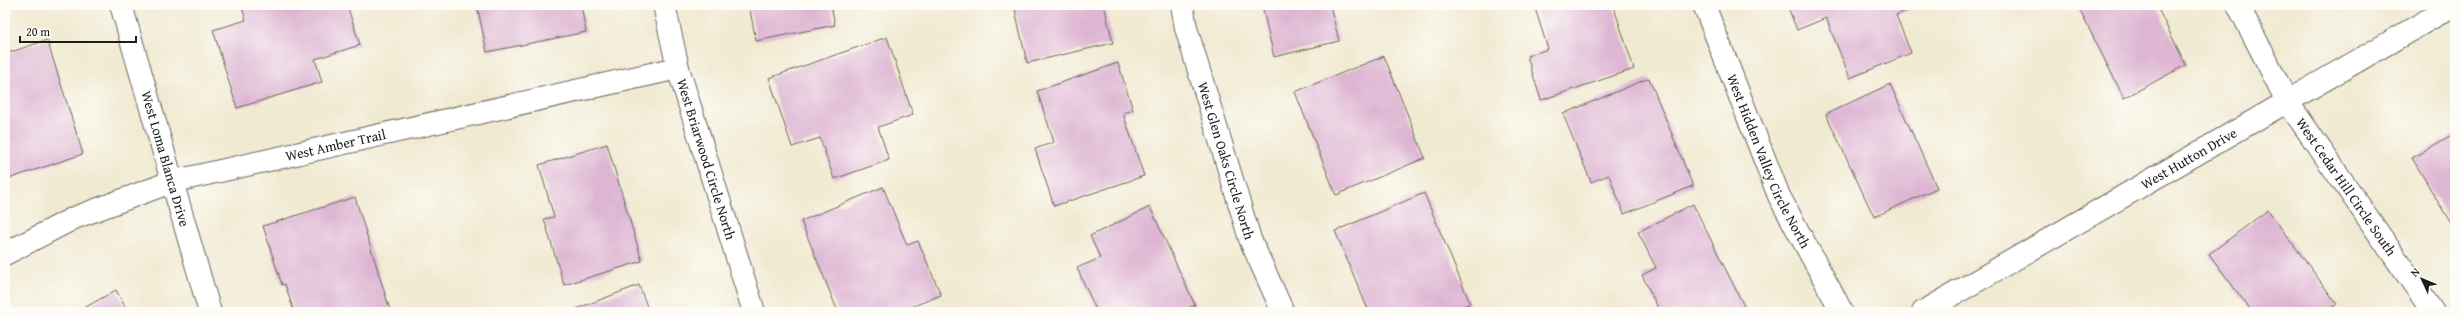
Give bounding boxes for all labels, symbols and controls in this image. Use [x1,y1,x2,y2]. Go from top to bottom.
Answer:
scale bar [20,18,136,44]
text: 20 m [26,23,50,40]
street label: West Hidden Valley Circle North [1722,71,1816,252]
street label: West Briarwood Circle North [672,76,741,242]
street label: West Glen Oaks Circle North [1193,79,1260,242]
street label: West Loma Blanca Drive [136,88,195,229]
street label: West Cedar Hill Circle South [2291,114,2401,260]
street label: West Hutton Drive [2137,122,2241,194]
street label: West Amber Trail [284,124,388,166]
north arrow [2402,259,2442,299]
text: N [2406,263,2424,280]

